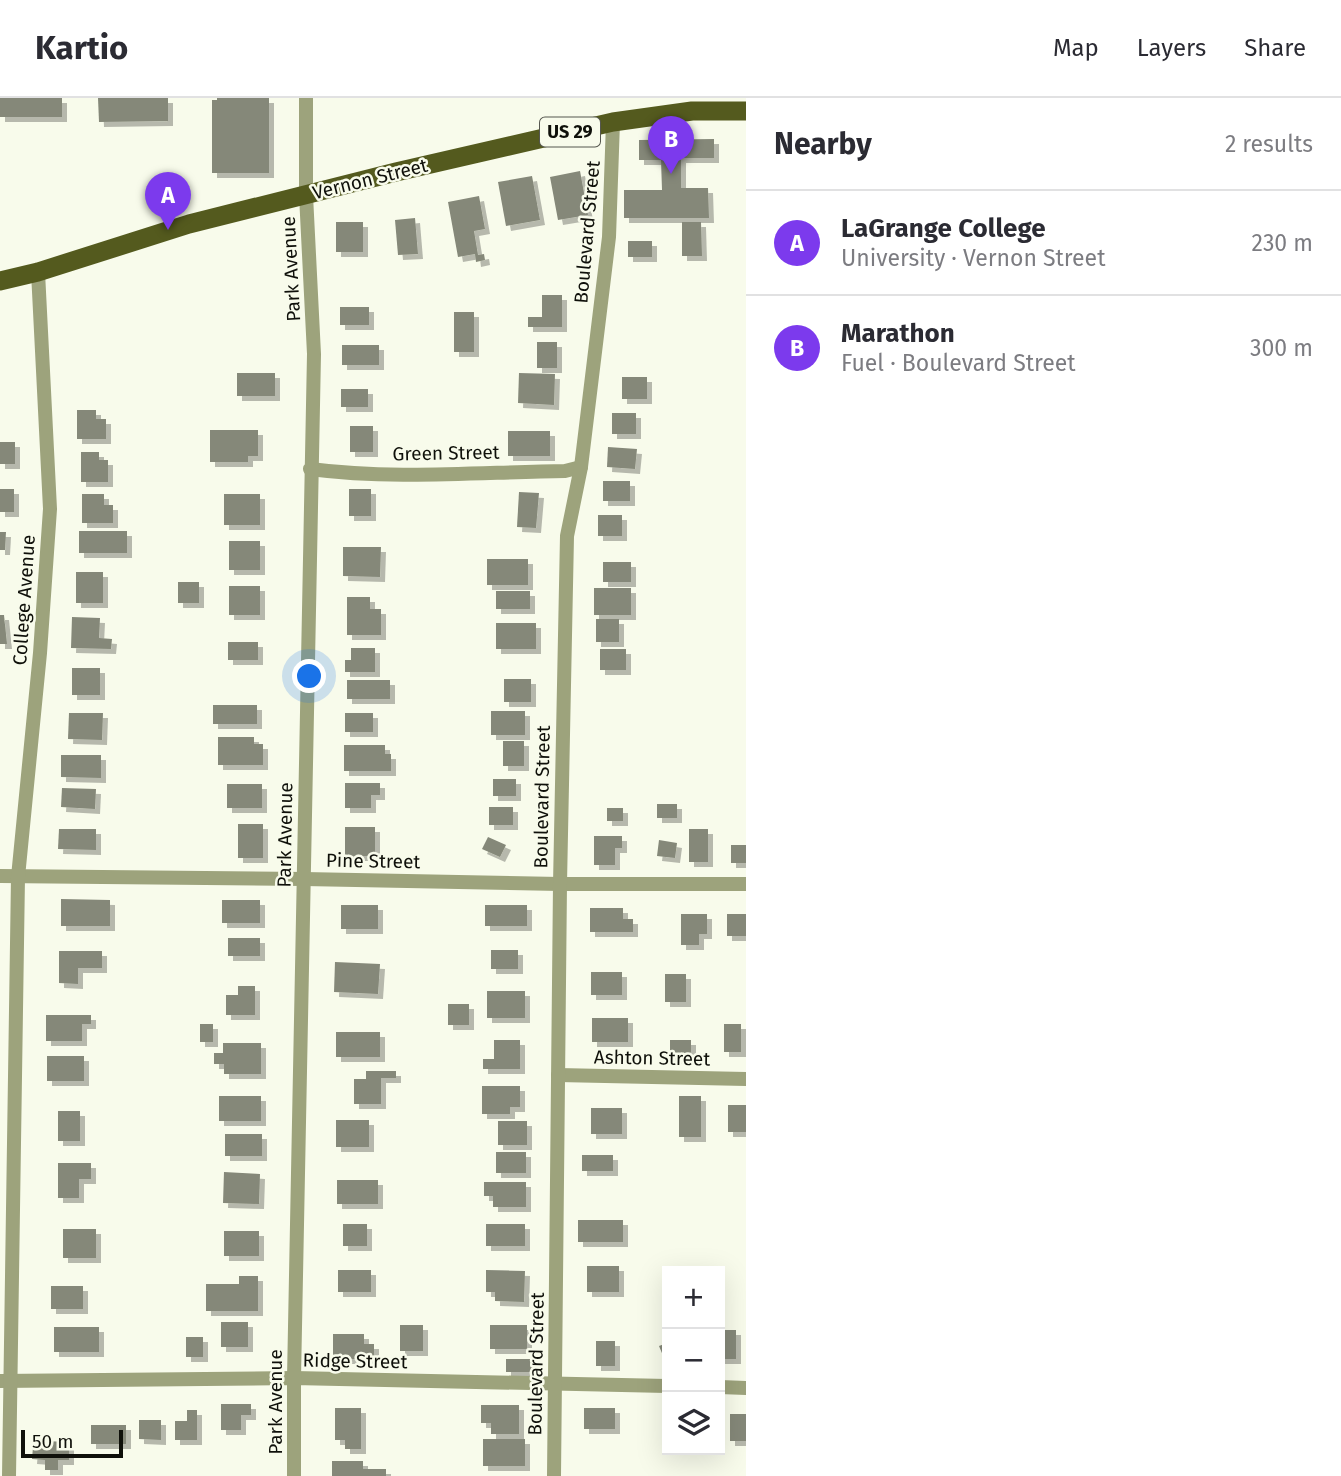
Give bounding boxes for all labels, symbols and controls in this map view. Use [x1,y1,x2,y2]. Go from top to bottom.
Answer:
text: Kartio [35,28,128,68]
text: Map [1053,34,1099,62]
text: Layers [1137,34,1206,62]
text: Share [1244,34,1306,62]
pin: B [648,116,694,174]
road number: US 29 [540,117,600,146]
text: Nearby [774,126,872,162]
text: 2 results [1225,130,1313,158]
street label: Vernon Street [310,154,430,204]
street label: Boulevard Street [569,159,605,305]
pin: A [145,172,191,230]
text: LaGrange College [841,213,1046,244]
street label: Park Avenue [277,216,305,322]
text: A [790,229,804,257]
text: 230 m [1252,229,1313,257]
text: University · Vernon Street [841,244,1105,272]
text: Marathon [841,318,955,349]
text: B [790,334,804,362]
text: 300 m [1250,334,1313,362]
text: Fuel · Boulevard Street [841,349,1076,377]
street label: Green Street [392,441,500,465]
street label: College Avenue [8,534,40,666]
your location [292,659,326,693]
street label: Boulevard Street [529,725,555,869]
street label: Park Avenue [273,782,297,888]
street label: Pine Street [326,849,421,873]
street label: Ashton Street [594,1045,710,1071]
map controls [662,1266,725,1455]
button: + [662,1266,725,1329]
street label: Boulevard Street [523,1292,549,1436]
button: − [662,1329,725,1392]
street label: Park Avenue [264,1349,287,1455]
street label: Ridge Street [302,1349,408,1373]
button: layers [662,1392,725,1455]
scale bar [21,1427,122,1459]
text: 50 m [32,1430,73,1453]

